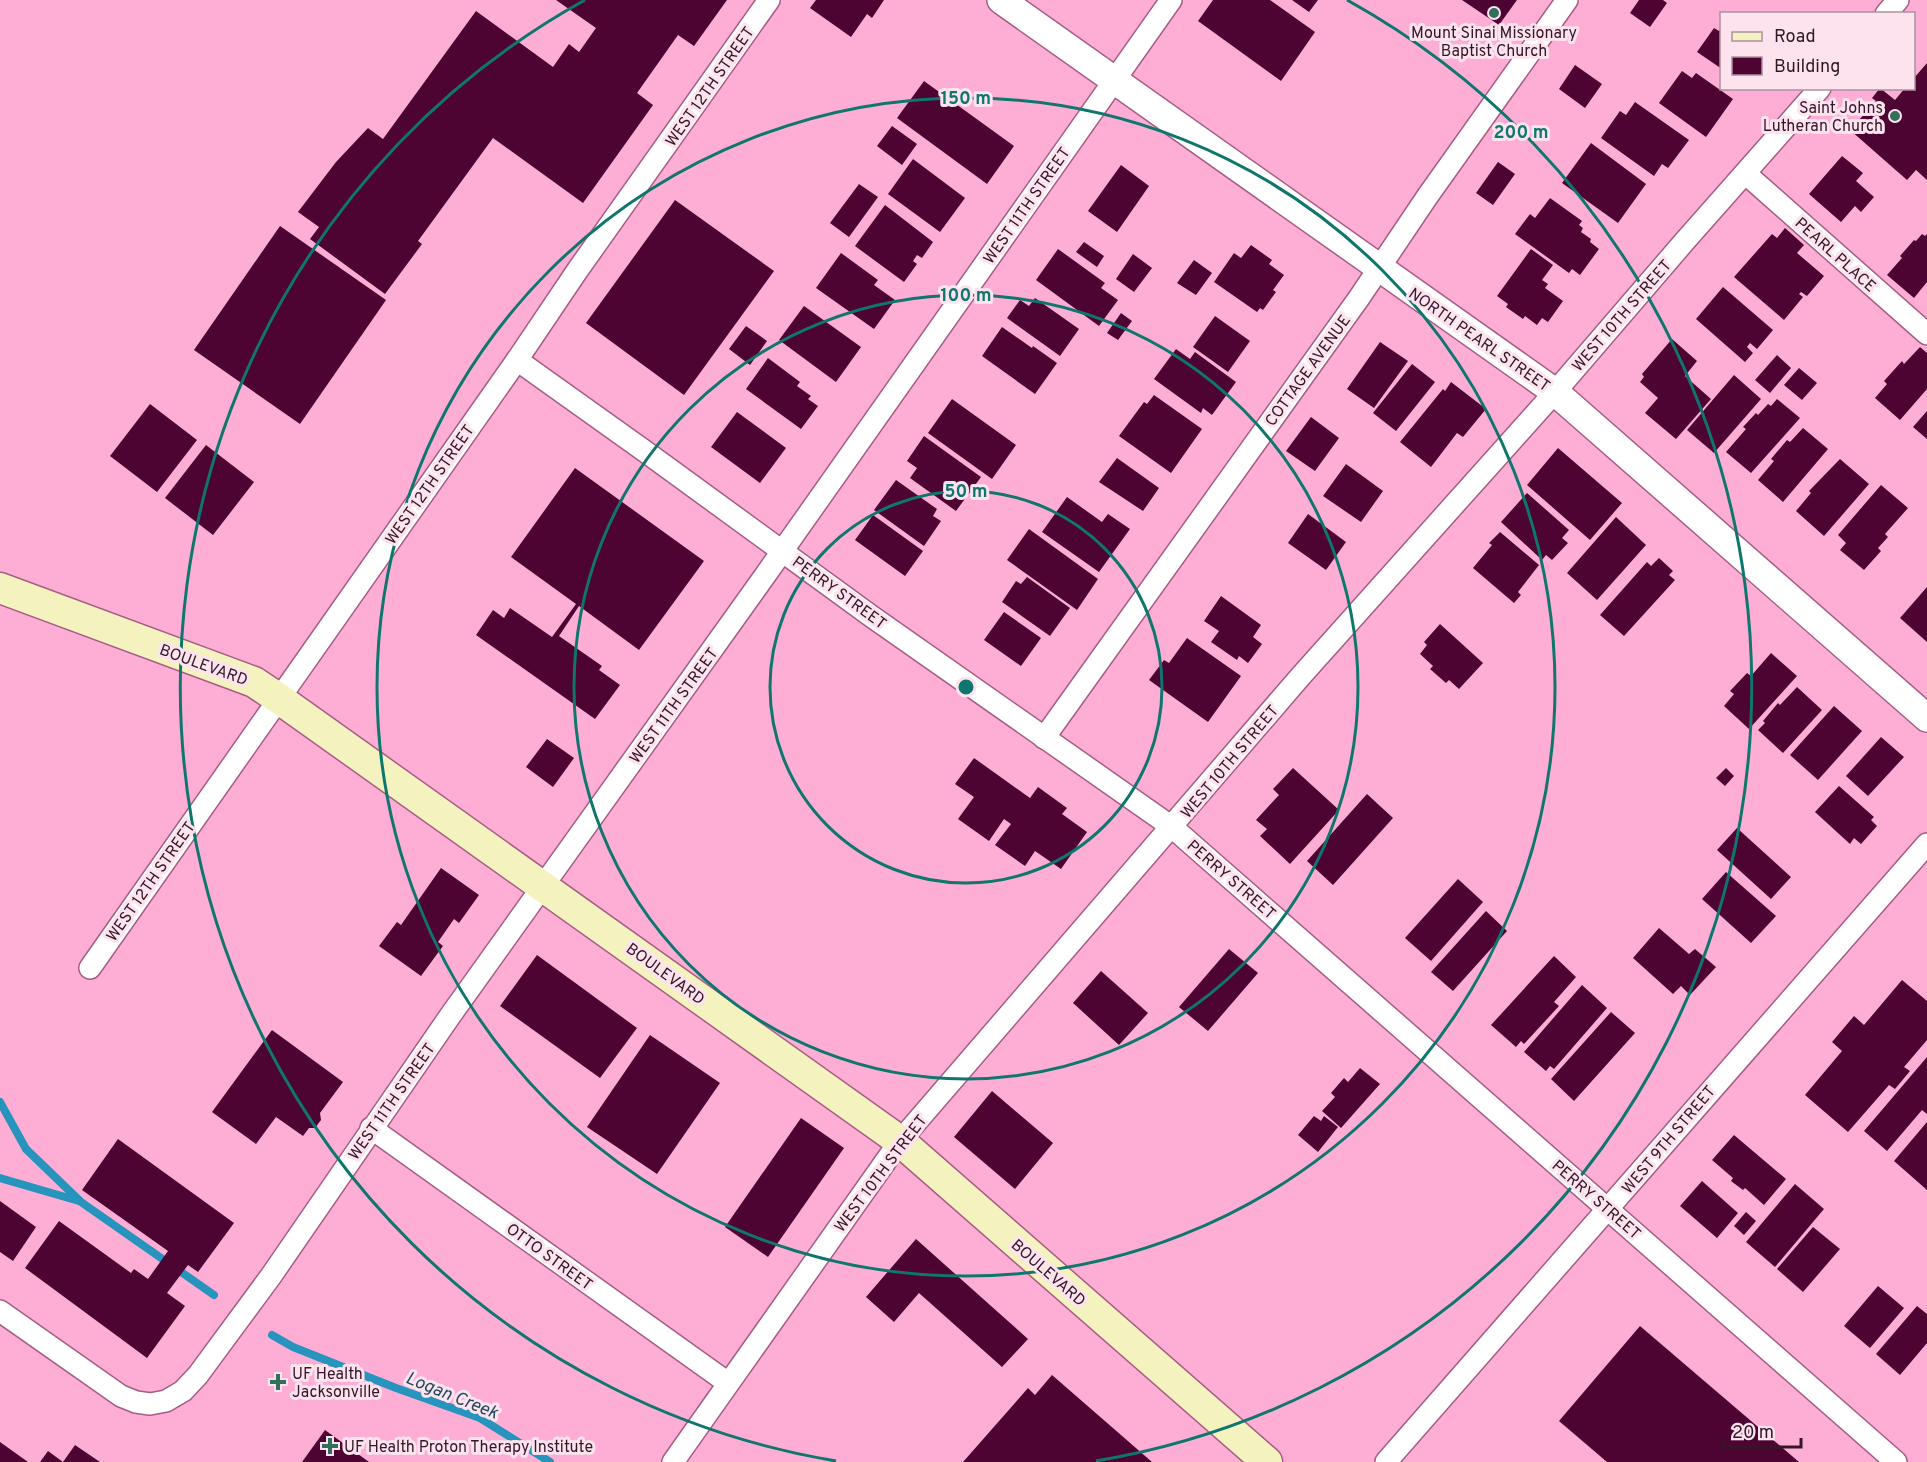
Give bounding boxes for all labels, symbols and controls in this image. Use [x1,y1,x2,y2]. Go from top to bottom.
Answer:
marker: Mount Sinai Missionary Baptist Church [1487,6,1501,20]
legend [1720,12,1915,90]
street label: WEST 12TH STREET [662,23,759,151]
place label: Mount Sinai Missionary Baptist Church [1411,24,1577,62]
text: Road [1774,26,1816,49]
text: Building [1774,56,1840,79]
text: 150 m [941,88,991,111]
place label: Saint Johns Lutheran Church [1763,99,1883,137]
marker: Saint Johns Lutheran Church [1888,109,1902,123]
text: 200 m [1493,122,1549,145]
street label: WEST 11TH STREET [980,144,1075,268]
street label: PEARL PLACE [1790,214,1879,297]
street label: WEST 10TH STREET [1568,256,1677,376]
street label: NORTH PEARL STREET [1404,284,1554,397]
text: 100 m [940,285,992,308]
street label: COTTAGE AVENUE [1262,312,1356,431]
street label: WEST 12TH STREET [382,421,479,549]
text: 50 m [944,481,988,504]
street label: PERRY STREET [788,553,890,634]
street label: BOULEVARD [156,641,250,691]
street label: WEST 11TH STREET [626,644,723,768]
centre of rings [956,677,976,697]
street label: WEST 10TH STREET [1177,701,1284,823]
street label: WEST 12TH STREET [103,818,200,946]
street label: PERRY STREET [1182,836,1279,925]
street label: BOULEVARD [622,939,708,1010]
street label: WEST 11TH STREET [345,1040,440,1164]
street label: WEST 9TH STREET [1618,1082,1721,1199]
street label: WEST 10TH STREET [831,1111,932,1237]
street label: PERRY STREET [1547,1156,1644,1245]
street label: OTTO STREET [502,1220,596,1296]
street label: BOULEVARD [1006,1236,1089,1311]
place label: UF Health Jacksonville [292,1365,380,1403]
water label: Logan Creek [402,1367,502,1426]
marker: UF Health Jacksonville [269,1373,287,1391]
scale bar [1723,1411,1801,1449]
text: 20 m [1732,1422,1774,1445]
marker: UF Health Proton Therapy Institute [321,1437,339,1455]
place label: UF Health Proton Therapy Institute [344,1438,593,1458]

